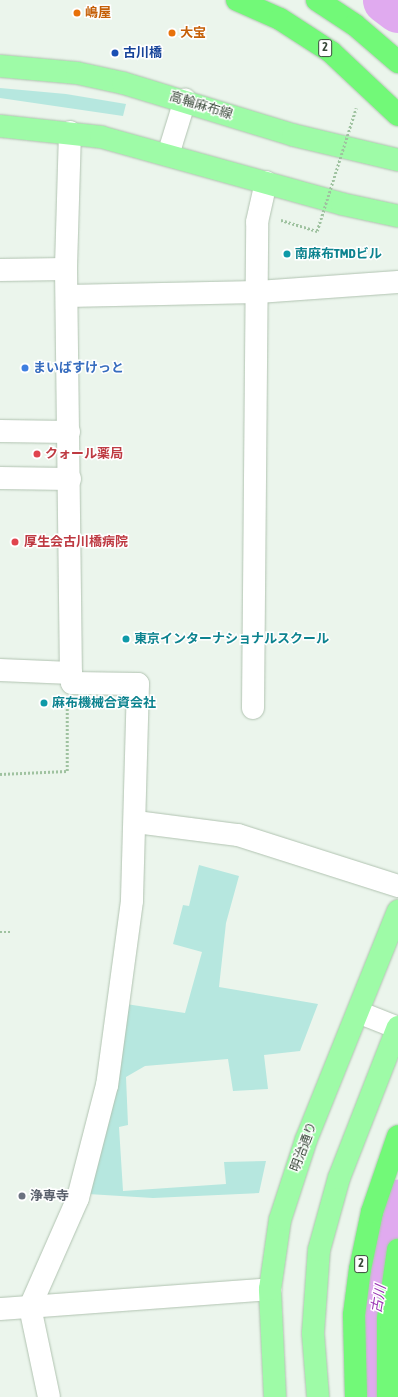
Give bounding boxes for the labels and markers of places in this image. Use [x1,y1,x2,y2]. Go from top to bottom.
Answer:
place label: 嶋屋 [85,5,111,21]
marker: 嶋屋 [72,8,82,18]
place label: 大宝 [180,25,206,41]
marker: 大宝 [167,28,177,38]
place label: 古川橋 [123,45,162,61]
marker: 古川橋 [110,48,120,58]
place label: 南麻布TMDビル [295,246,382,262]
marker: 南麻布TMDビル [282,249,292,259]
place label: まいばすけっと [33,360,124,376]
marker: まいばすけっと [20,363,30,373]
place label: クォール薬局 [45,446,123,462]
marker: クォール薬局 [32,449,42,459]
place label: 厚生会古川橋病院 [24,534,128,550]
marker: 厚生会古川橋病院 [9,536,21,548]
place label: 東京インターナショナルスクール [134,631,329,647]
marker: 東京インターナショナルスクール [121,634,131,644]
place label: 麻布機械合資会社 [52,695,156,711]
marker: 麻布機械合資会社 [39,698,49,708]
place label: 浄専寺 [30,1188,69,1204]
marker: 浄専寺 [17,1191,27,1201]

